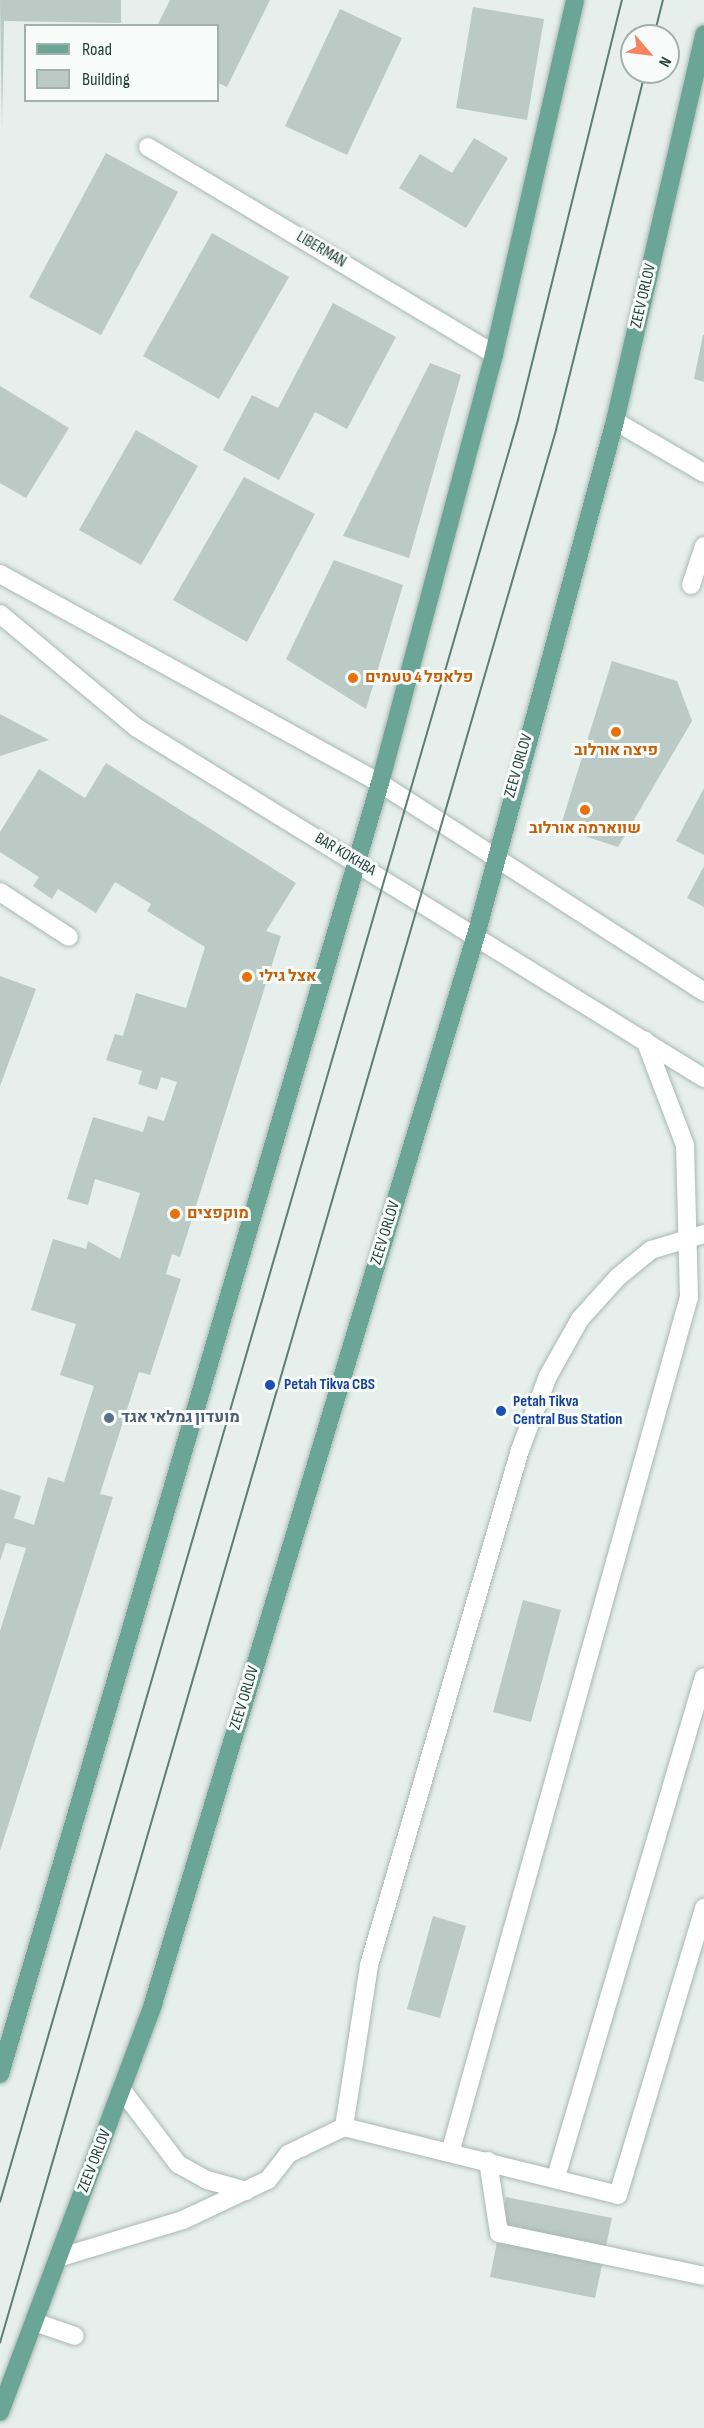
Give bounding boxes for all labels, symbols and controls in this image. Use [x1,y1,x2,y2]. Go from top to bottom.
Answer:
legend [24,24,219,102]
north arrow [620,24,680,84]
text: Road [82,39,112,60]
text: N [654,54,675,70]
text: Building [82,69,130,90]
street label: LIBERMAN [293,228,349,272]
street label: ZEEV ORLOV [627,262,661,330]
place label: פלאפל 4 טעמים [365,668,473,688]
marker: פלאפל 4 טעמים [346,671,360,685]
marker: פיצה אורלוב [609,725,623,739]
street label: ZEEV ORLOV [501,732,537,800]
place label: פיצה אורלוב [574,741,658,761]
marker: שווארמה אורלוב [578,803,592,817]
place label: שווארמה אורלוב [529,819,641,839]
street label: BAR KOKHBA [311,829,379,881]
place label: אצל גילי [259,967,317,987]
marker: אצל גילי [240,970,254,984]
street label: ZEEV ORLOV [367,1199,405,1267]
place label: מוקפצים [187,1204,249,1224]
marker: מוקפצים [168,1207,182,1221]
place label: Petah Tikva CBS [284,1375,375,1395]
marker: Petah Tikva CBS [261,1376,279,1394]
place label: Petah Tikva Central Bus Station [513,1392,622,1430]
marker: Petah Tikva Central Bus Station [494,1404,508,1418]
place label: מועדון גמלאי אגד [121,1408,240,1428]
marker: מועדון גמלאי אגד [102,1411,116,1425]
street label: ZEEV ORLOV [226,1664,264,1732]
street label: ZEEV ORLOV [74,2127,116,2195]

